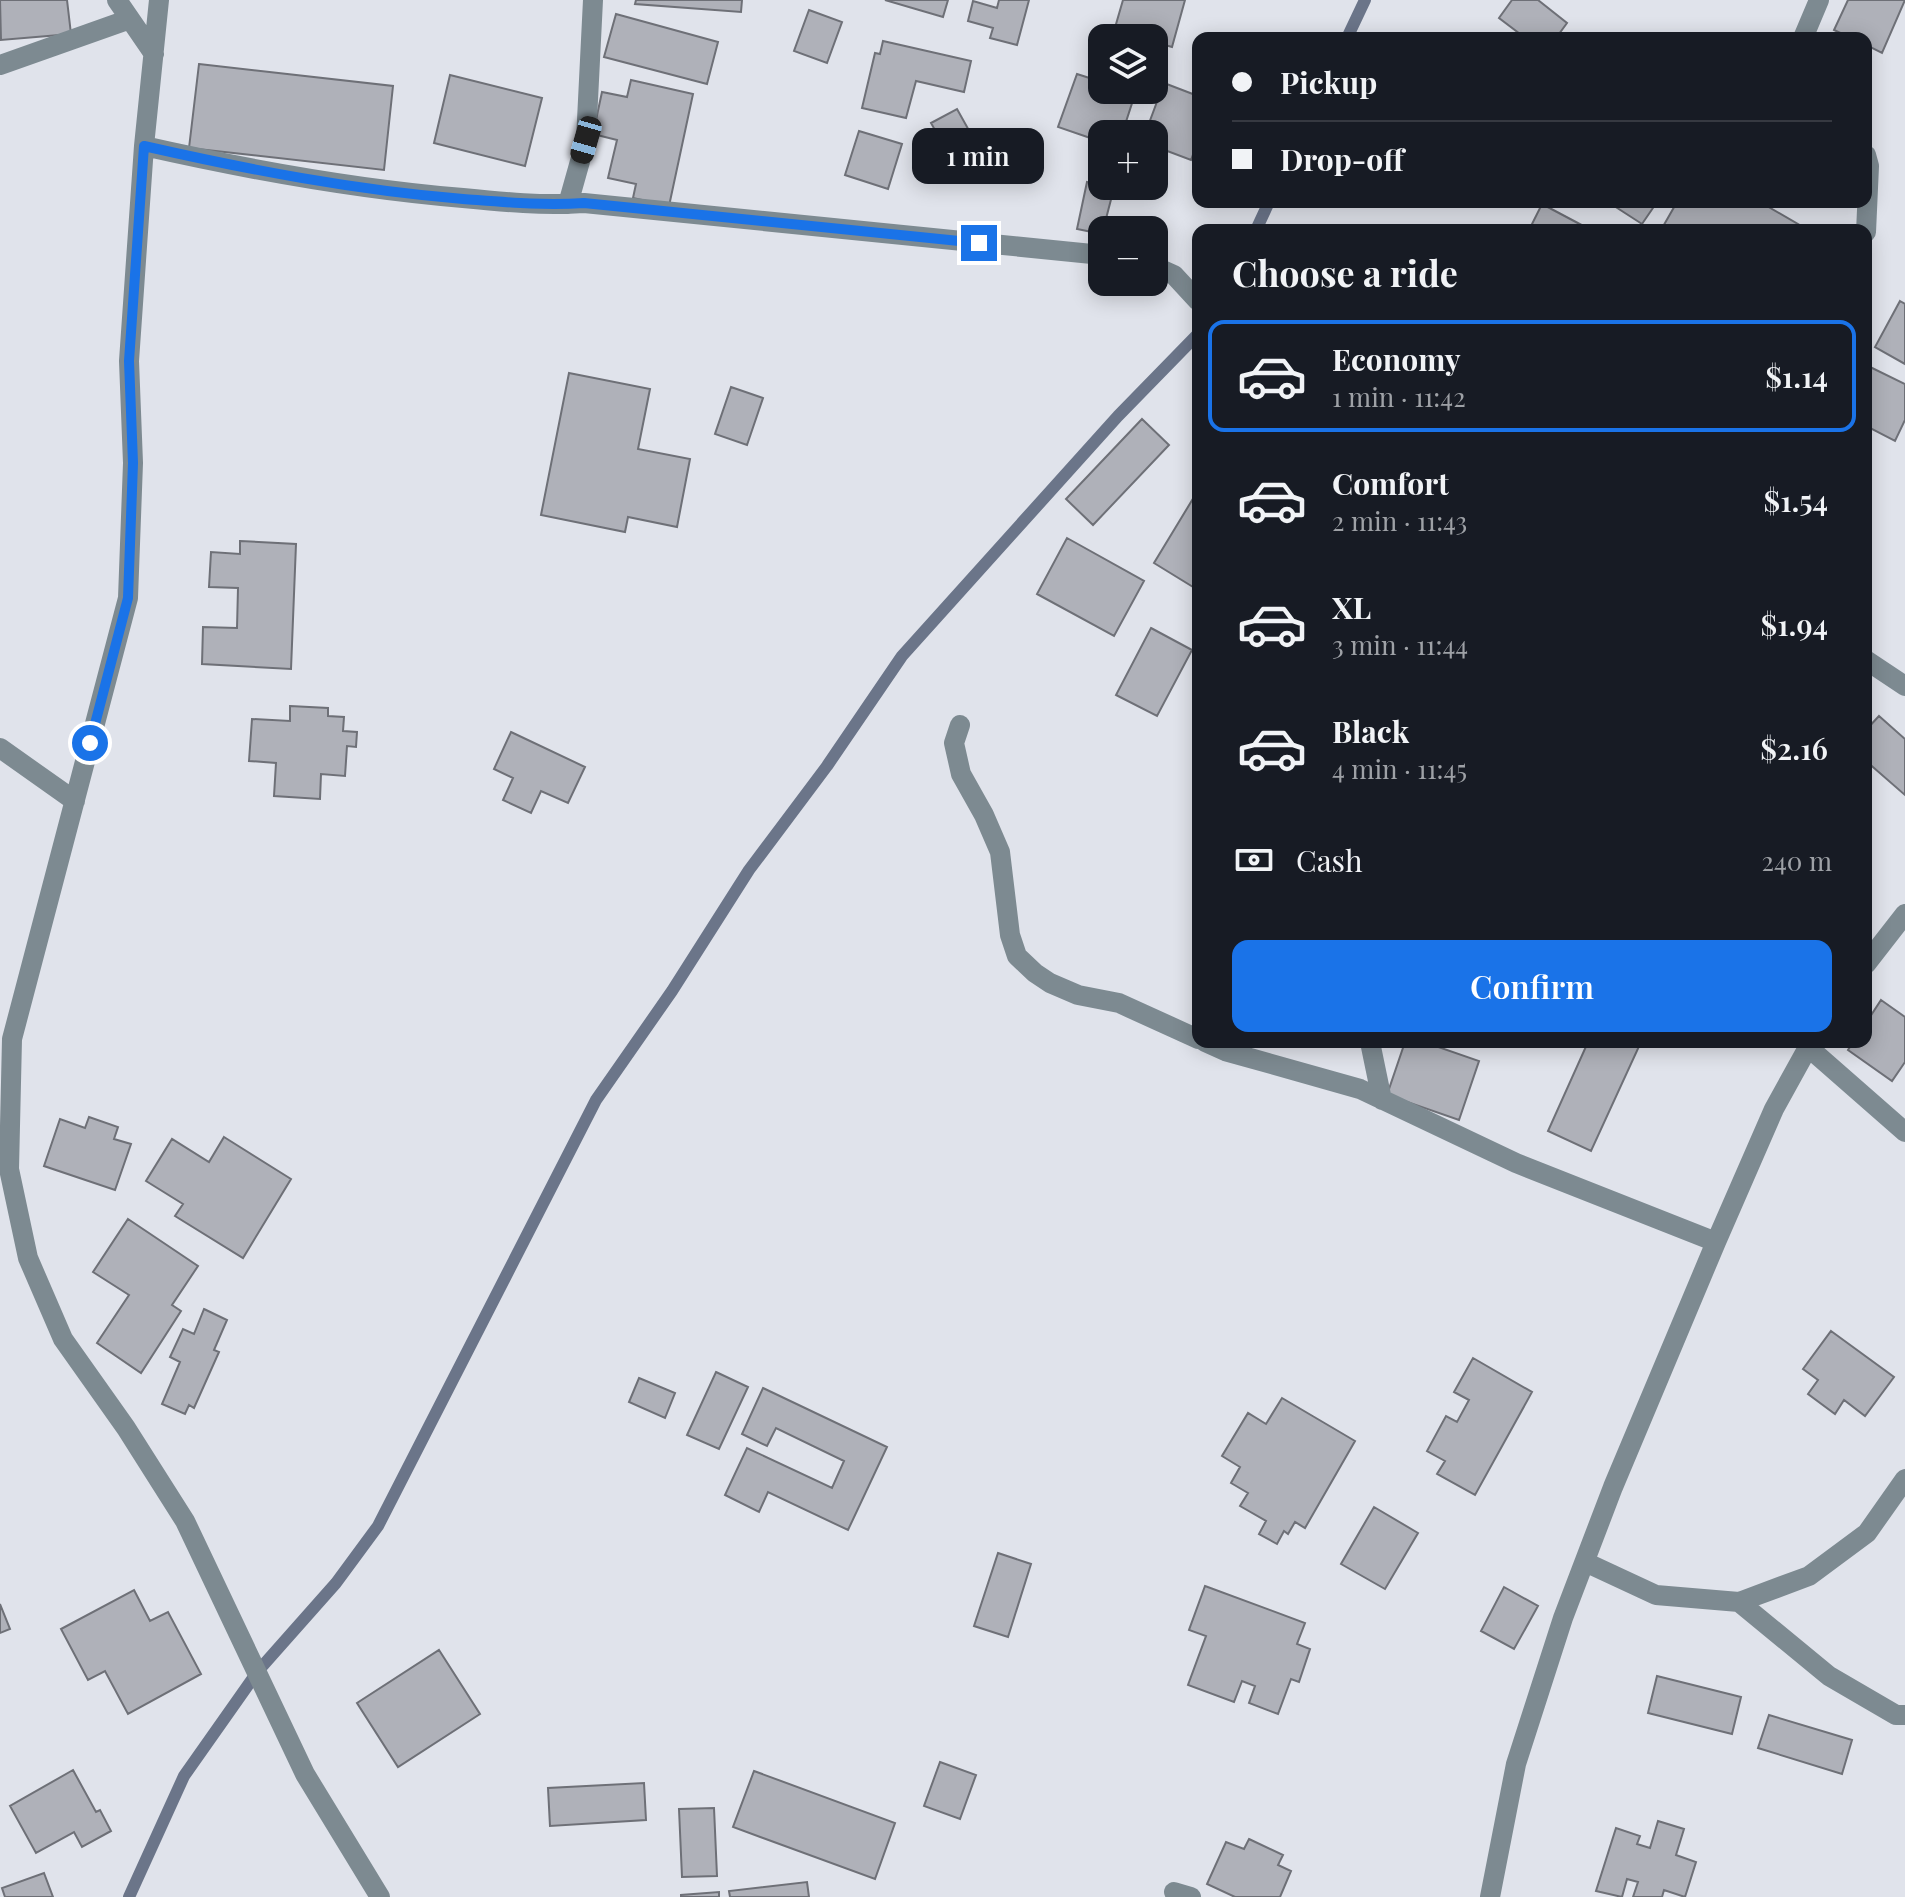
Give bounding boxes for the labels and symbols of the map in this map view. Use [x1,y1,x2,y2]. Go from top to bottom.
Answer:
car [568,114,604,166]
callout: 1 min [913,127,1045,183]
route end [961,225,997,261]
route start [72,725,108,761]

